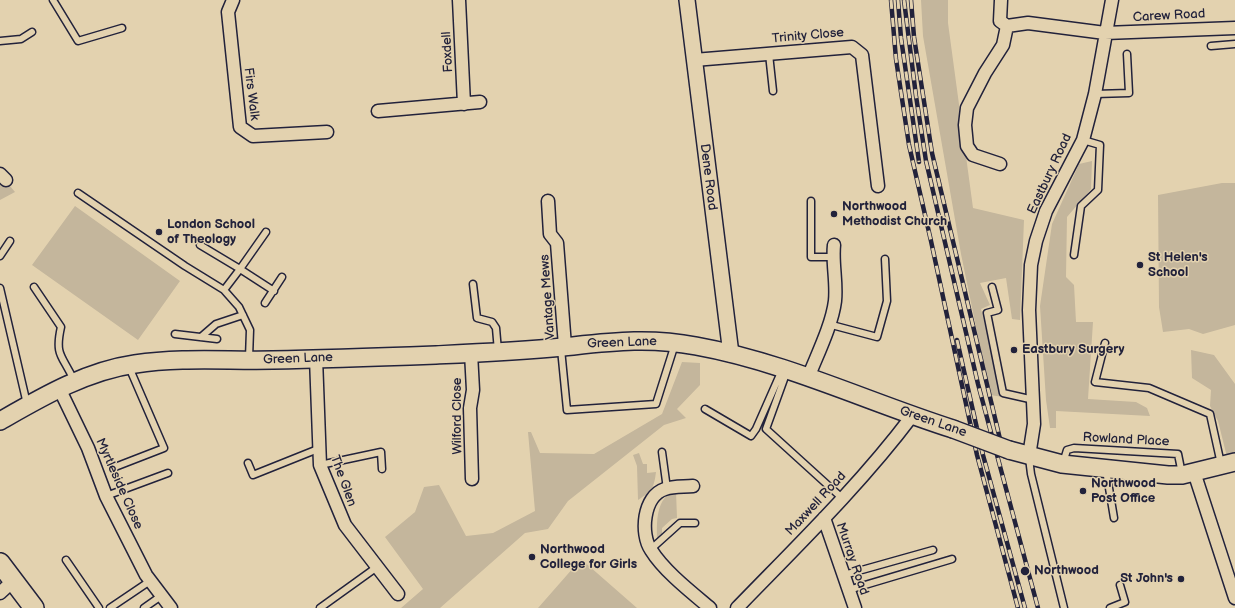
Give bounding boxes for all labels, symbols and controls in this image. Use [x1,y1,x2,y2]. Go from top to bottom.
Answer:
street label: Carew Road [1132,6,1206,26]
street label: Trinity Close [771,25,845,47]
street label: Foxdell [439,31,457,73]
street label: Firs Walk [240,67,262,121]
street label: Eastbury Road [1025,131,1075,217]
street label: Dene Road [696,143,720,211]
place label: Northwood Methodist Church [842,199,947,230]
marker: Northwood Methodist Church [829,209,839,219]
place label: London School of Theology [167,217,255,248]
marker: London School of Theology [154,227,164,237]
place label: St Helen's School [1148,250,1208,281]
street label: Vantage Mews [537,254,559,340]
marker: St Helen's School [1135,260,1145,270]
street label: Green Lane [587,334,657,352]
place label: Eastbury Surgery [1022,342,1125,358]
marker: Eastbury Surgery [1009,345,1019,355]
street label: Green Lane [263,350,333,368]
street label: Wilford Close [450,377,466,455]
street label: Green Lane [897,403,969,441]
street label: Rowland Place [1082,430,1170,450]
street label: Myrtleside Close [92,436,146,532]
street label: The Glen [327,453,359,509]
street label: Maxwell Road [782,469,850,539]
place label: Northwood Post Office [1091,476,1156,507]
marker: Northwood Post Office [1078,486,1088,496]
street label: Murray Road [832,521,872,597]
place label: Northwood College for Girls [540,542,637,573]
marker: Northwood College for Girls [527,552,537,562]
place label: Northwood [1034,563,1099,579]
marker: Northwood [1019,565,1031,577]
place label: St John's [1120,571,1173,587]
marker: St John's [1176,574,1186,584]

